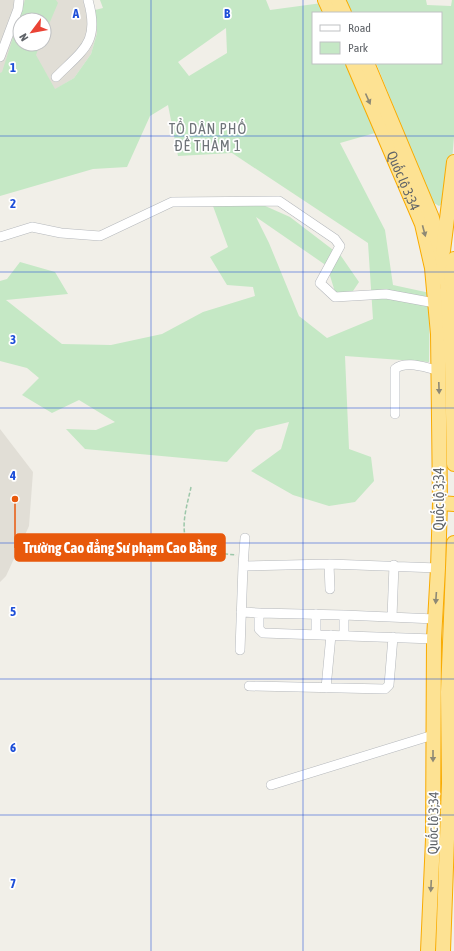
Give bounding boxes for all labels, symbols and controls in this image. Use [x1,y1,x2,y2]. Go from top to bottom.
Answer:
text: A [72,6,80,21]
text: B [224,6,231,21]
north arrow [12,12,52,52]
legend [312,12,442,64]
text: Road [348,21,371,35]
text: N [17,31,30,43]
text: Park [348,41,369,55]
text: 1 [10,60,16,75]
one-way arrow [365,93,371,104]
district label: TỔ DÂN PHỐ ĐỀ THÁM 1 [169,118,247,154]
street label: Quốc lộ 3;34 [384,149,423,213]
text: 2 [10,196,16,211]
one-way arrow [421,226,427,238]
text: 3 [10,332,16,347]
one-way arrow [435,382,442,394]
street label: Quốc lộ 3;34 [430,467,447,530]
text: 4 [9,468,16,483]
callout: Trường Cao đẳng Sư phạm Cao Bằng [15,534,225,561]
text: Trường Cao đẳng Sư phạm Cao Bằng [23,539,217,556]
one-way arrow [433,592,440,604]
text: 5 [10,604,16,619]
text: 6 [10,740,16,755]
one-way arrow [430,750,436,763]
street label: Quốc lộ 3;34 [423,791,442,855]
text: 7 [10,876,16,891]
one-way arrow [428,880,434,893]

